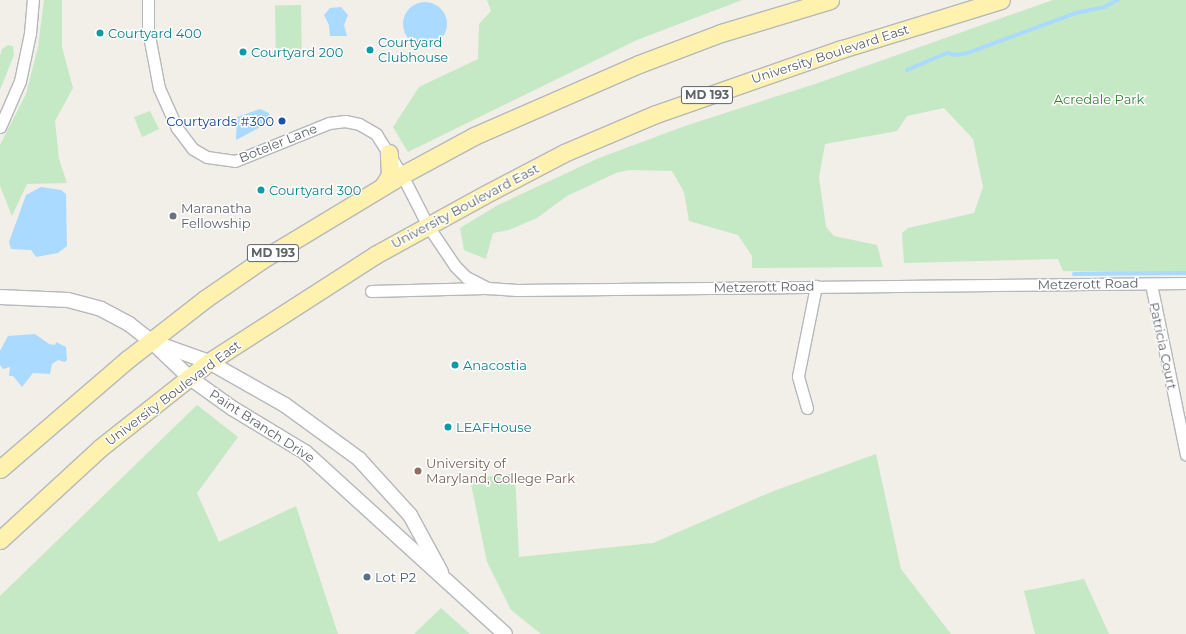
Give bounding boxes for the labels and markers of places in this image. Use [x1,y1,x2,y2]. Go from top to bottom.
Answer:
place label: Courtyard 400 [108,25,202,41]
marker: Courtyard 400 [95,28,105,38]
place label: Courtyard Clubhouse [378,35,448,66]
place label: Courtyard 200 [251,44,343,60]
marker: Courtyard Clubhouse [365,45,375,55]
marker: Courtyard 200 [238,47,248,57]
place label: Courtyards #300 [166,113,274,129]
marker: Courtyards #300 [277,116,287,126]
place label: Courtyard 300 [269,182,361,198]
marker: Courtyard 300 [256,185,266,195]
place label: Maranatha Fellowship [181,201,252,232]
marker: Maranatha Fellowship [168,211,178,221]
place label: Anacostia [463,357,527,373]
marker: Anacostia [450,360,460,370]
place label: LEAFHouse [456,419,532,435]
marker: LEAFHouse [443,422,453,432]
place label: University of Maryland, College Park [426,456,575,487]
marker: University of Maryland, College Park [413,466,423,476]
place label: Lot P2 [375,569,416,585]
marker: Lot P2 [362,572,372,582]

